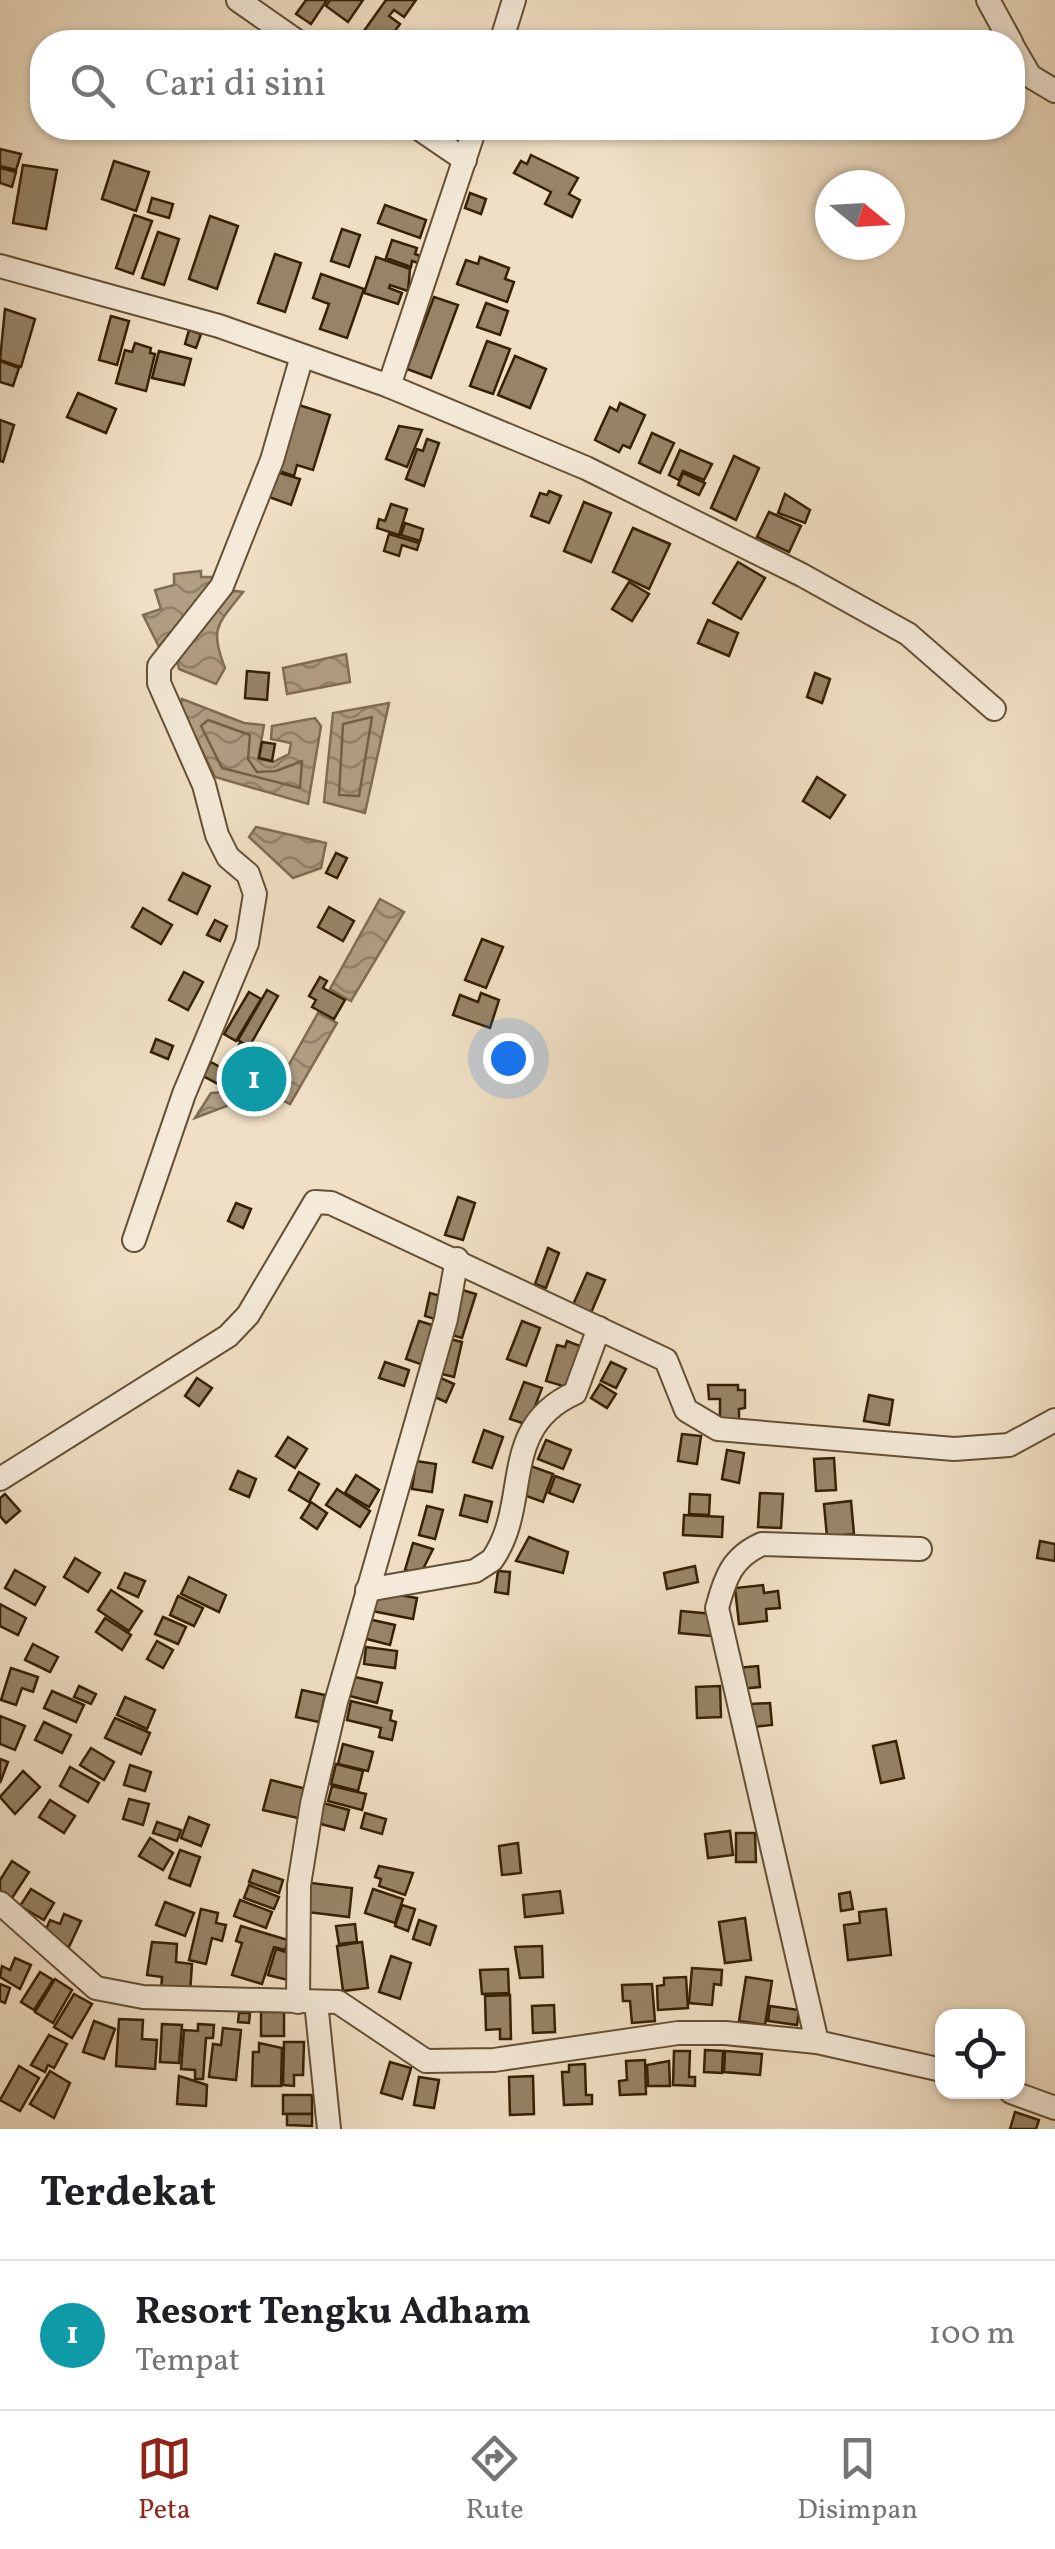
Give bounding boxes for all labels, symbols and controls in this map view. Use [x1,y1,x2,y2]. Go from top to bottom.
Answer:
search box [30,30,1025,140]
icon: search [65,58,120,113]
text: Cari di sini [145,59,326,112]
north arrow [815,170,905,260]
your location [483,1033,534,1084]
pin: 1 [222,1042,286,1116]
map controls [935,2009,1025,2099]
button: locate [935,2009,1025,2099]
text: Terdekat [40,2165,216,2224]
text: Resort Tengku Adham [135,2287,531,2340]
text: 1 [66,2313,79,2357]
text: 100 m [929,2313,1015,2357]
text: Tempat [135,2340,240,2384]
tab: Peta [137,2431,192,2530]
tab: Rute [466,2431,523,2530]
tab: Disimpan [797,2431,918,2530]

